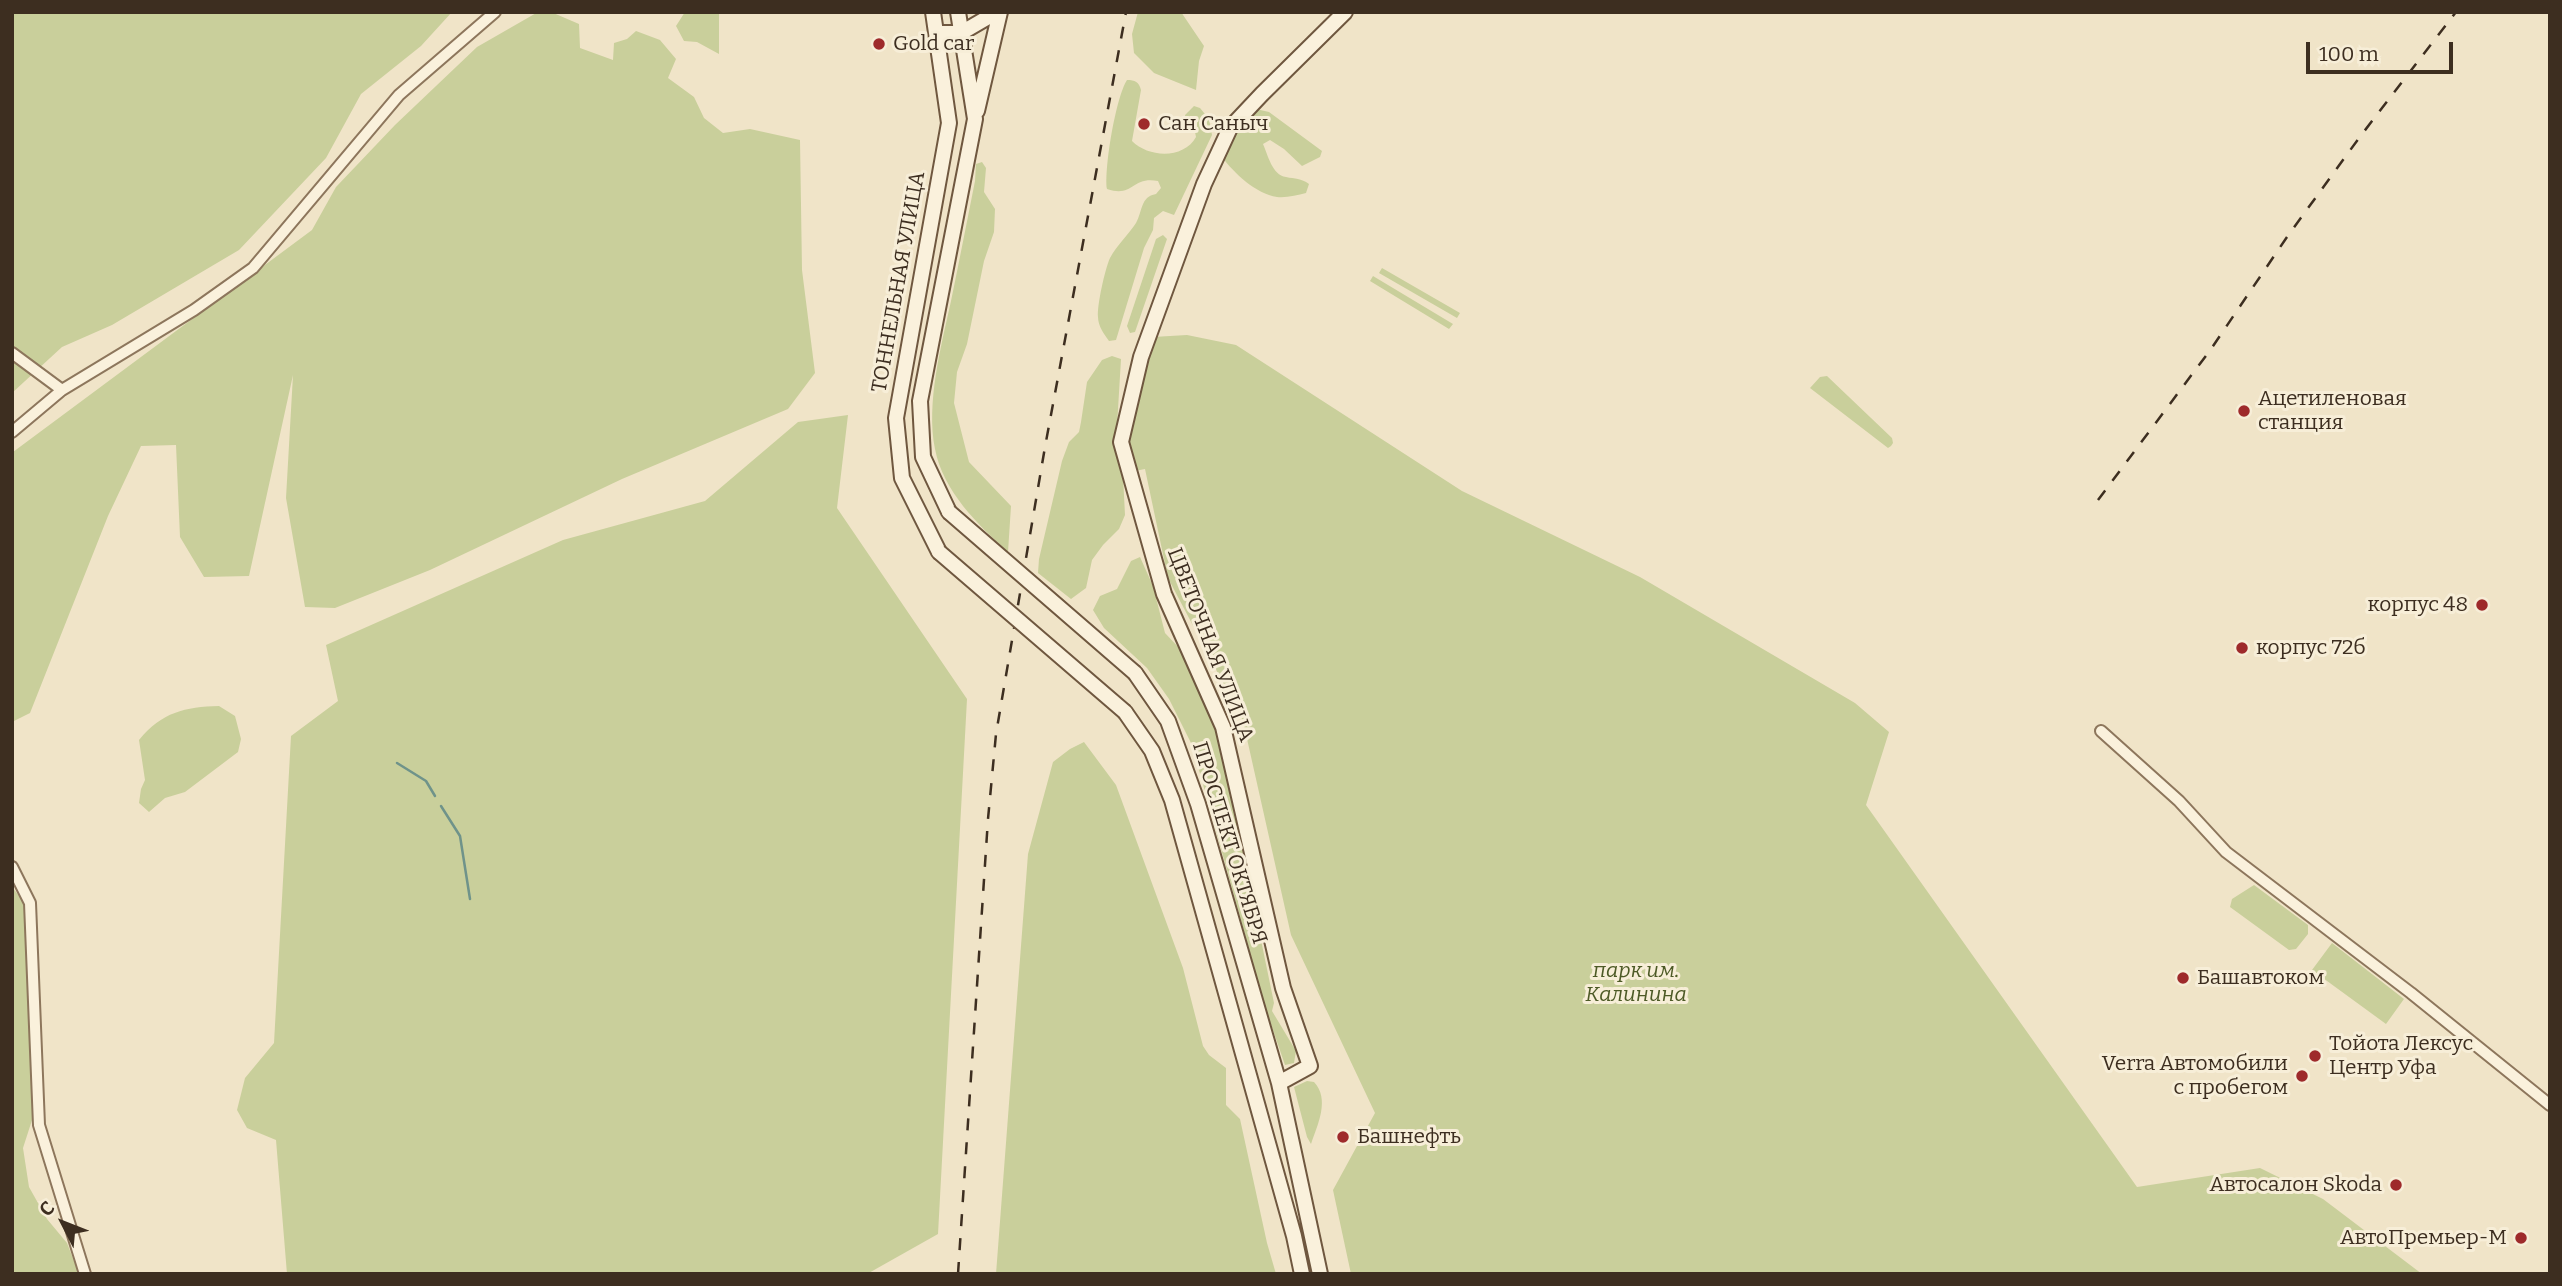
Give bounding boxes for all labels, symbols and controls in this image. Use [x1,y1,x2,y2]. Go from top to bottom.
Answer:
scale bar [2310,28,2457,72]
place label: Gold car [893,31,974,57]
marker: Gold car [871,36,887,52]
text: 100 m [2319,41,2379,67]
place label: Сан Саныч [1158,111,1268,137]
marker: Сан Саныч [1136,116,1152,132]
street label: ТОННЕЛЬНАЯ УЛИЦА [867,170,931,394]
place label: Ацетиленовая станция [2258,386,2407,436]
marker: Ацетиленовая станция [2236,403,2252,419]
street label: ЦВЕТОЧНАЯ УЛИЦА [1161,544,1259,746]
place label: корпус 48 [2368,592,2468,618]
marker: корпус 48 [2474,597,2490,613]
place label: корпус 72б [2256,635,2366,661]
marker: корпус 72б [2234,640,2250,656]
street label: ПРОСПЕКТ ОКТЯБРЯ [1186,739,1272,947]
park label: парк им. Калинина [1585,958,1687,1008]
place label: Башавтоком [2197,965,2324,991]
marker: Башавтоком [2175,970,2191,986]
place label: Тойота Лексус Центр Уфа [2329,1031,2473,1081]
marker: Тойота Лексус Центр Уфа [2307,1048,2323,1064]
place label: Verra Автомобили с пробегом [2102,1051,2288,1101]
marker: Verra Автомобили с пробегом [2294,1068,2310,1084]
place label: Башнефть [1357,1124,1461,1150]
marker: Башнефть [1335,1129,1351,1145]
place label: Автосалон Skoda [2210,1172,2382,1198]
marker: Автосалон Skoda [2388,1177,2404,1193]
north arrow [28,1188,98,1258]
text: С [34,1196,60,1221]
place label: АвтоПремьер-М [2340,1225,2507,1251]
marker: АвтоПремьер-М [2513,1230,2529,1246]

